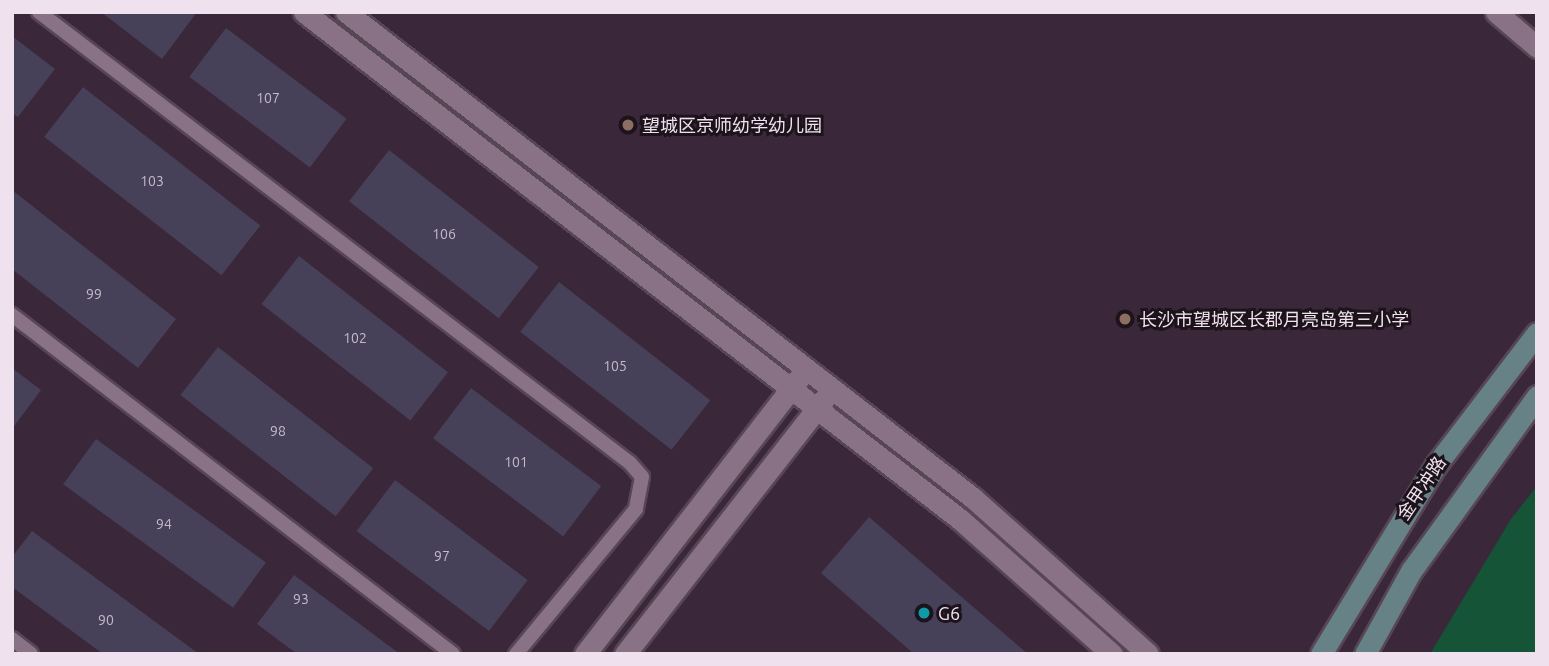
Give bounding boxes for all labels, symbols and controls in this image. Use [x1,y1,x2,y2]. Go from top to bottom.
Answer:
house number: 107 [256,90,280,106]
place label: 望城区京师幼学幼儿园 [642,114,822,136]
marker: 望城区京师幼学幼儿园 [620,117,636,133]
house number: 103 [140,173,164,189]
house number: 106 [432,226,456,242]
house number: 99 [86,286,102,302]
place label: 长沙市望城区长郡月亮岛第三小学 [1139,308,1409,330]
marker: 长沙市望城区长郡月亮岛第三小学 [1117,311,1133,327]
house number: 102 [343,330,367,346]
house number: 105 [603,358,627,374]
house number: 98 [270,423,286,439]
street label: 金甲冲路 [1392,452,1450,524]
house number: 101 [504,454,528,470]
house number: 94 [156,516,172,532]
house number: 97 [434,548,450,564]
house number: 93 [293,591,309,607]
place label: G6 [938,602,960,624]
marker: G6 [916,605,932,621]
house number: 90 [98,612,114,628]

